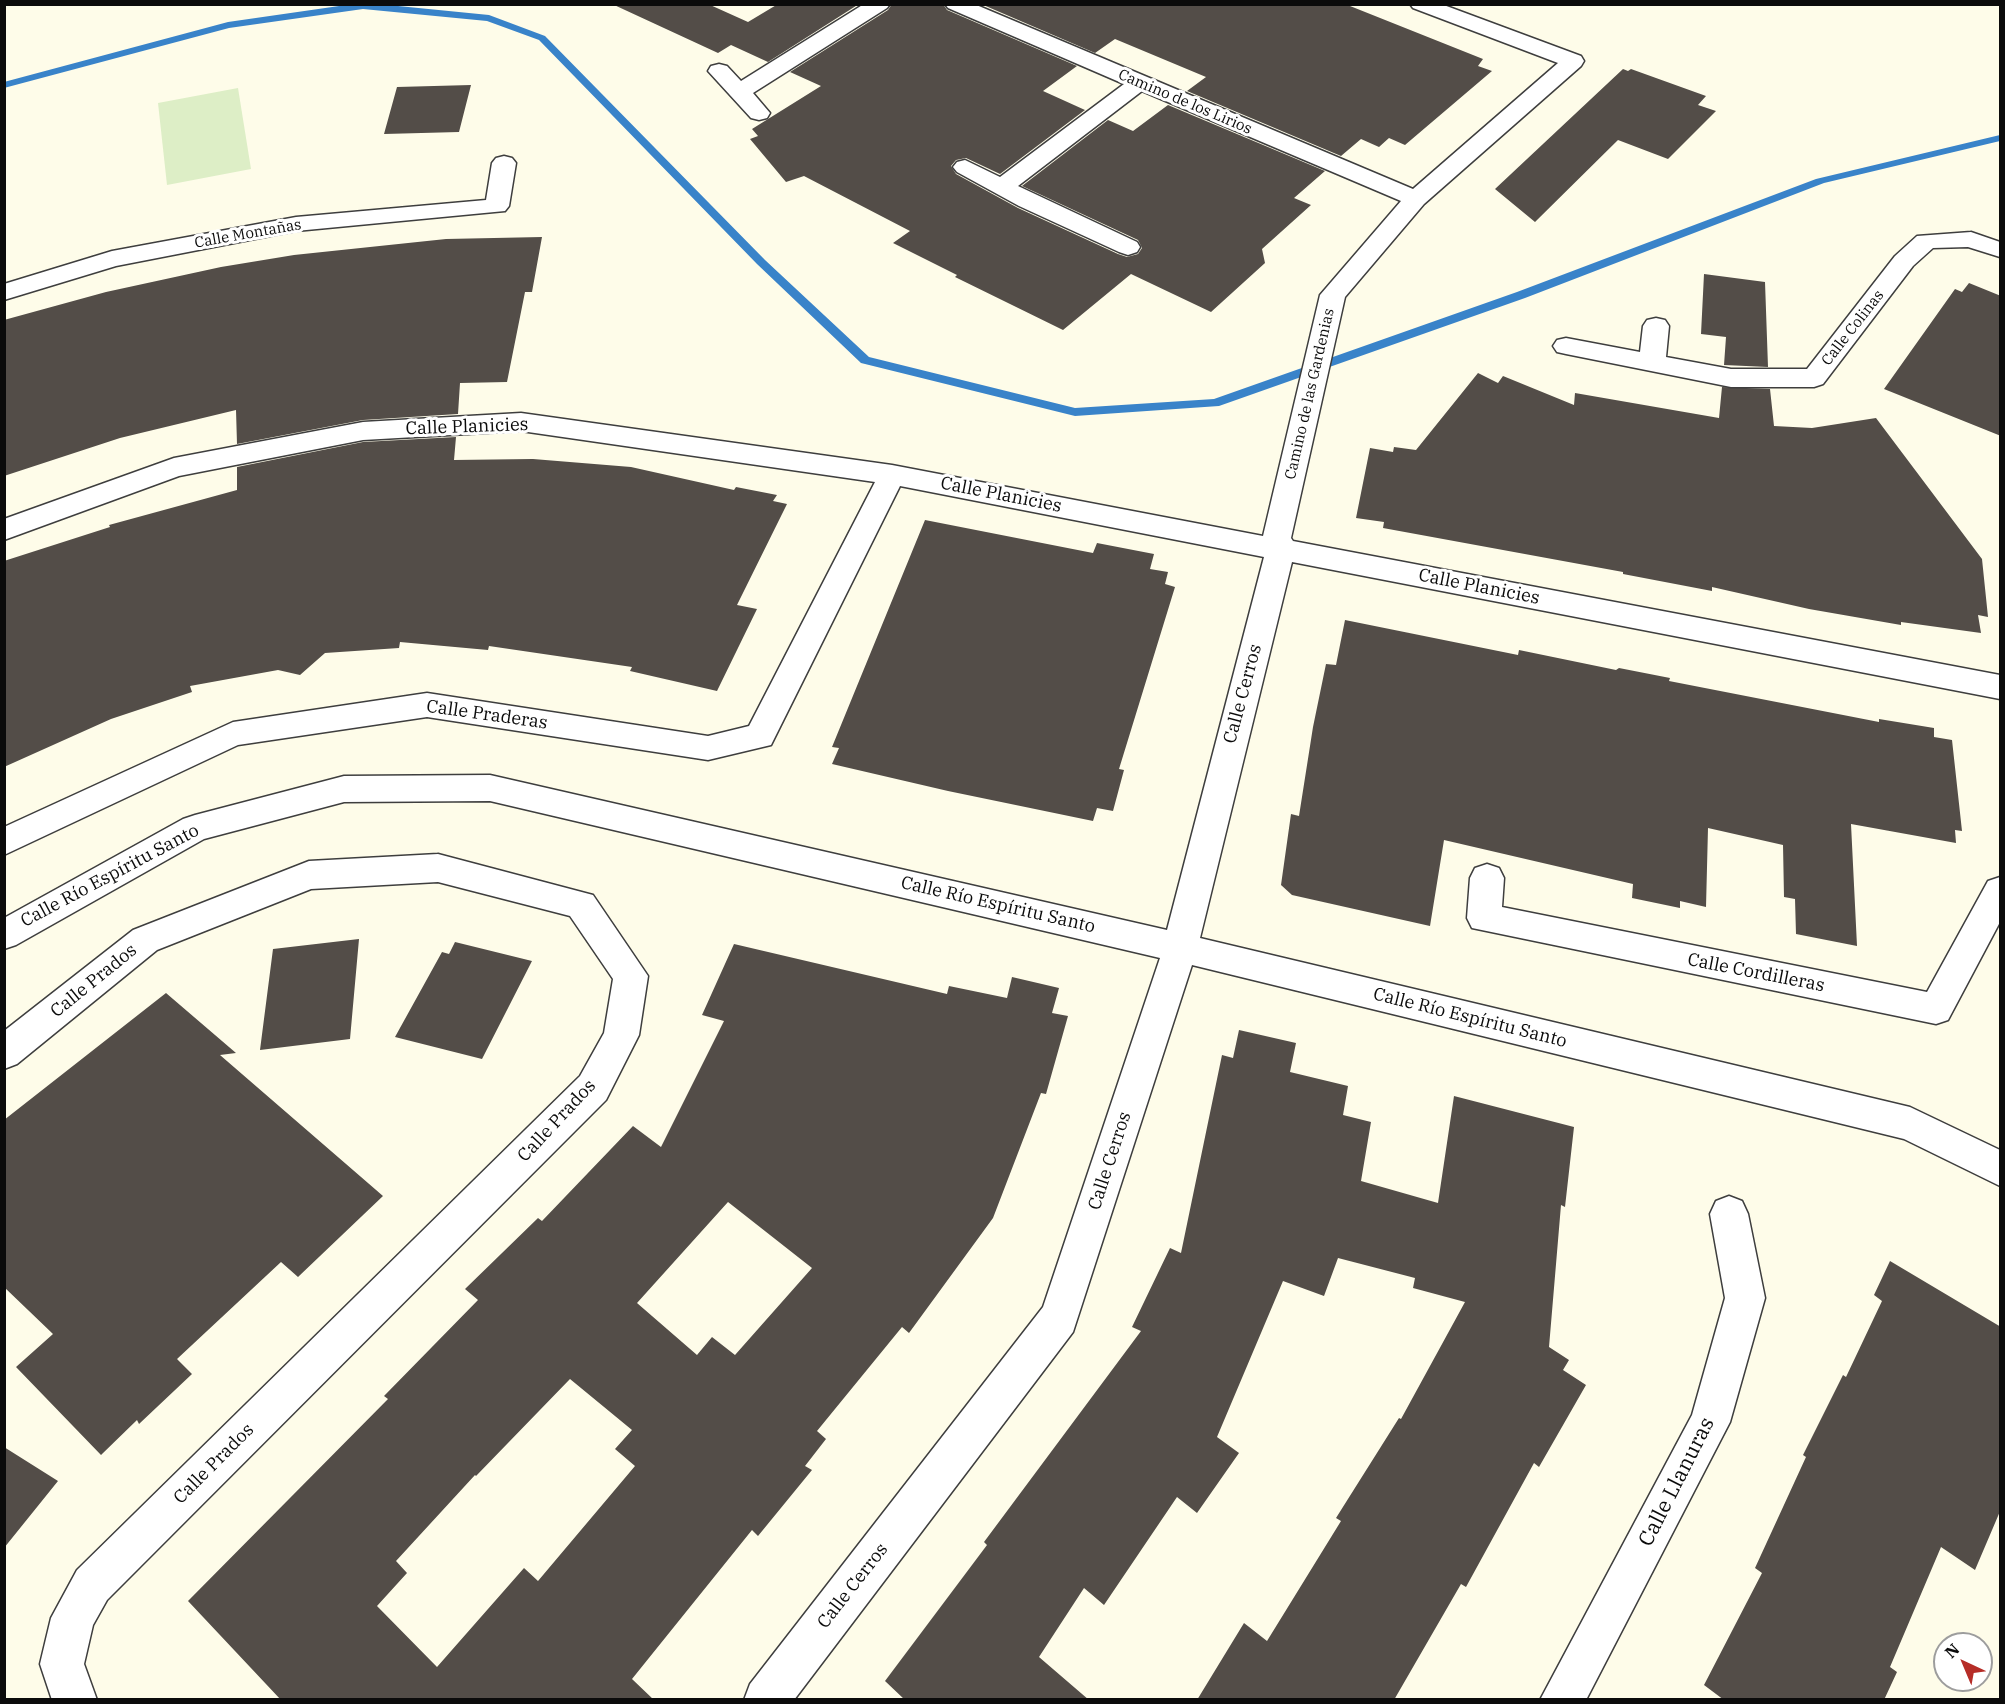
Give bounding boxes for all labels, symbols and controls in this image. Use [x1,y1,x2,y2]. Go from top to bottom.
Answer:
street label: Camino de los Lirios [1115,66,1255,138]
street label: Calle Montañas [193,216,303,252]
street label: Calle Colinas [1818,287,1888,369]
street label: Camino de las Gardenias [1282,307,1338,481]
street label: Calle Planicies [405,414,529,440]
street label: Calle Planicies [939,473,1063,517]
street label: Calle Planicies [1417,565,1541,609]
street label: Calle Cerros [1219,642,1267,746]
street label: Calle Praderas [425,696,549,734]
street label: Calle Río Espíritu Santo [17,820,203,932]
street label: Calle Río Espíritu Santo [899,872,1097,938]
street label: Calle Prados [47,940,141,1022]
street label: Calle Cordilleras [1686,949,1826,997]
street label: Calle Río Espíritu Santo [1371,983,1569,1053]
street label: Calle Prados [513,1075,601,1167]
street label: Calle Cerros [1084,1109,1136,1213]
street label: Calle Llanuras [1634,1413,1720,1551]
street label: Calle Prados [169,1419,259,1509]
street label: Calle Cerros [813,1539,893,1633]
north arrow [1933,1632,1993,1692]
text: N [1940,1639,1963,1662]

